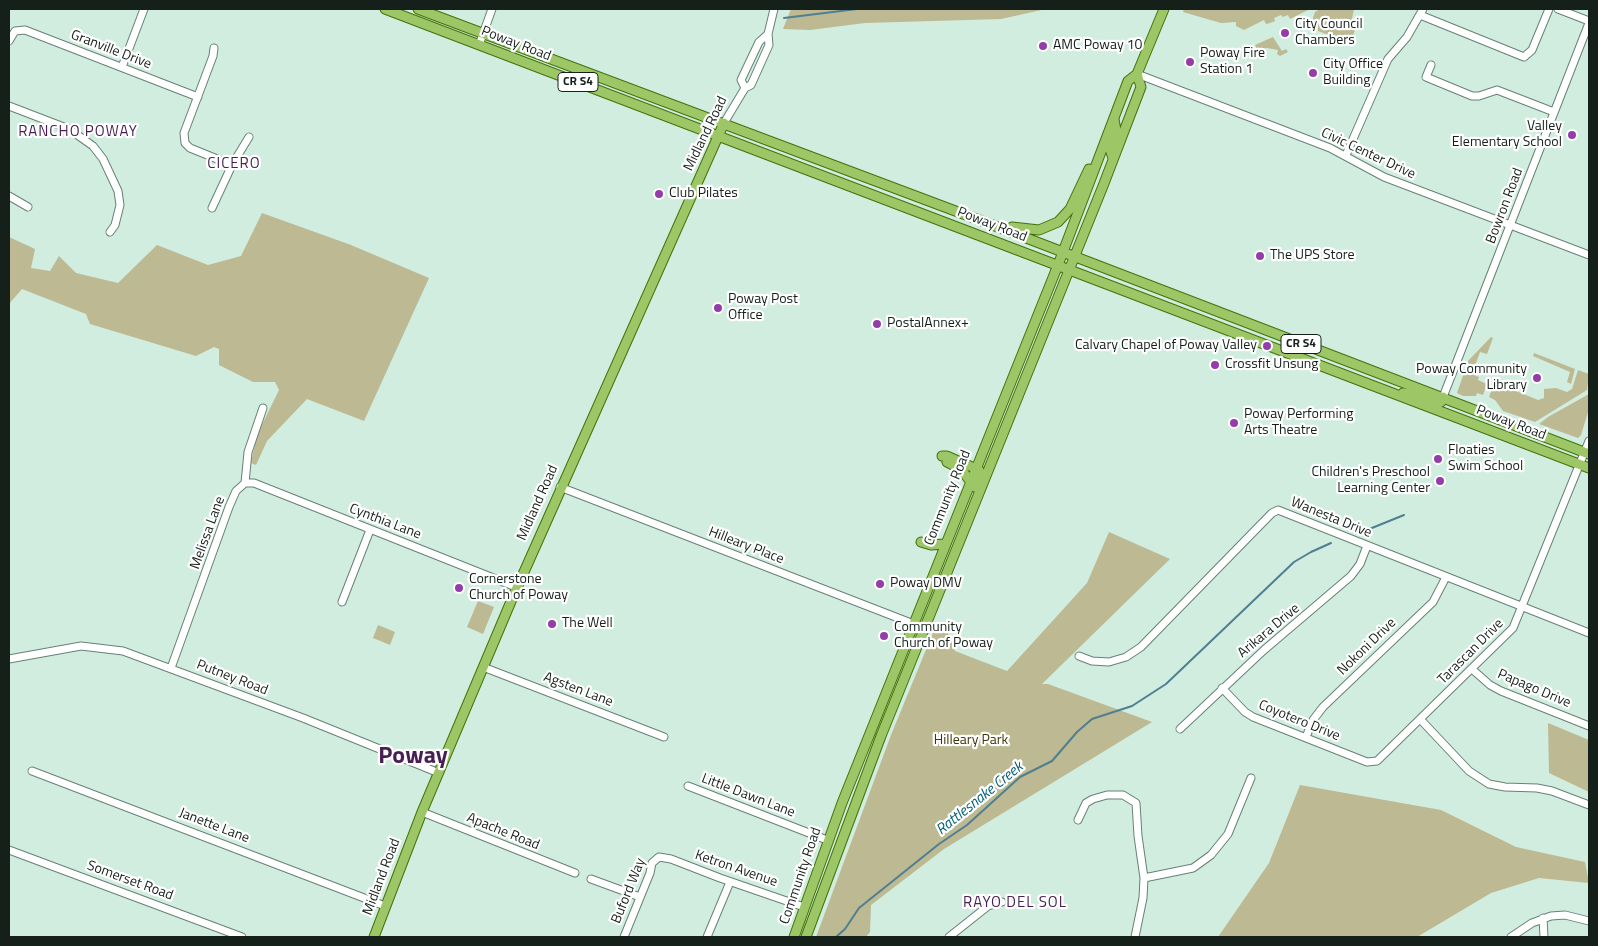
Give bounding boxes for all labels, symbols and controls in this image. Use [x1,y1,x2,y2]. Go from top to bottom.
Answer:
place label: City Council Chambers [1295,17,1363,49]
street label: Poway Road [479,23,553,65]
street label: Granville Drive [68,27,154,73]
marker: City Council Chambers [1279,27,1291,39]
place label: AMC Poway 10 [1053,38,1142,54]
marker: AMC Poway 10 [1037,40,1049,52]
place label: Poway Fire Station 1 [1200,46,1265,78]
marker: Poway Fire Station 1 [1184,56,1196,68]
place label: City Office Building [1323,57,1383,90]
marker: City Office Building [1307,67,1319,79]
road number: CR S4 [558,72,598,91]
street label: Midland Road [681,94,731,174]
place label: Valley Elementary School [1452,119,1562,152]
district label: RANCHO POWAY [17,123,139,141]
street label: Civic Center Drive [1318,125,1418,183]
marker: Valley Elementary School [1566,129,1578,141]
district label: CICERO [207,155,261,173]
street label: Bowron Road [1483,166,1527,246]
place label: Club Pilates [669,186,738,202]
marker: Club Pilates [653,188,665,200]
street label: Poway Road [955,204,1029,246]
place label: The UPS Store [1270,248,1355,264]
marker: The UPS Store [1254,250,1266,262]
place label: Poway Post Office [728,292,798,324]
marker: Poway Post Office [712,302,724,314]
place label: PostalAnnex+ [887,316,969,332]
marker: PostalAnnex+ [871,318,883,330]
road number: CR S4 [1281,334,1321,354]
place label: Calvary Chapel of Poway Valley [1075,338,1257,354]
marker: Calvary Chapel of Poway Valley [1261,340,1273,352]
place label: Crossfit Unsung [1225,357,1319,373]
marker: Crossfit Unsung [1209,359,1221,371]
place label: Poway Community Library [1416,362,1527,394]
marker: Poway Community Library [1531,372,1543,384]
street label: Poway Road [1474,402,1548,444]
place label: Poway Performing Arts Theatre [1244,407,1353,440]
marker: Poway Performing Arts Theatre [1228,417,1240,429]
place label: Floaties Swim School [1448,443,1523,476]
street label: Community Road [921,448,975,548]
marker: Floaties Swim School [1432,453,1444,465]
street label: Midland Road [514,463,562,543]
place label: Children's Preschool Learning Center [1311,465,1430,498]
marker: Children's Preschool Learning Center [1434,475,1446,487]
street label: Melissa Lane [187,494,229,572]
street label: Wanesta Drive [1288,494,1374,542]
street label: Cynthia Lane [347,501,423,543]
street label: Hilleary Place [706,524,786,568]
place label: Cornerstone Church of Poway [469,572,568,604]
place label: Poway DMV [890,576,962,592]
marker: Poway DMV [874,578,886,590]
marker: Cornerstone Church of Poway [453,582,465,594]
street label: Arikara Drive [1235,600,1303,662]
street label: Nokoni Drive [1334,615,1400,679]
place label: The Well [562,616,613,632]
street label: Tarascan Drive [1435,616,1507,688]
marker: The Well [546,618,558,630]
place label: Community Church of Poway [894,620,993,652]
marker: Community Church of Poway [878,630,890,642]
street label: Putney Road [194,657,270,699]
street label: Papago Drive [1495,666,1573,712]
street label: Agsten Lane [541,669,615,711]
street label: Coyotero Drive [1256,697,1342,745]
park label: Hilleary Park [934,733,1008,749]
district label: Poway [378,743,448,771]
water label: Rattlesnake Creek [933,759,1027,839]
street label: Little Dawn Lane [699,770,797,822]
street label: Janette Lane [176,805,252,847]
street label: Apache Road [464,810,542,854]
street label: Community Road [777,825,825,927]
street label: Midland Road [360,836,404,918]
street label: Ketron Avenue [693,847,779,891]
street label: Buford Way [608,856,650,926]
street label: Somerset Road [85,858,175,904]
district label: RAYO DEL SOL [962,894,1068,912]

